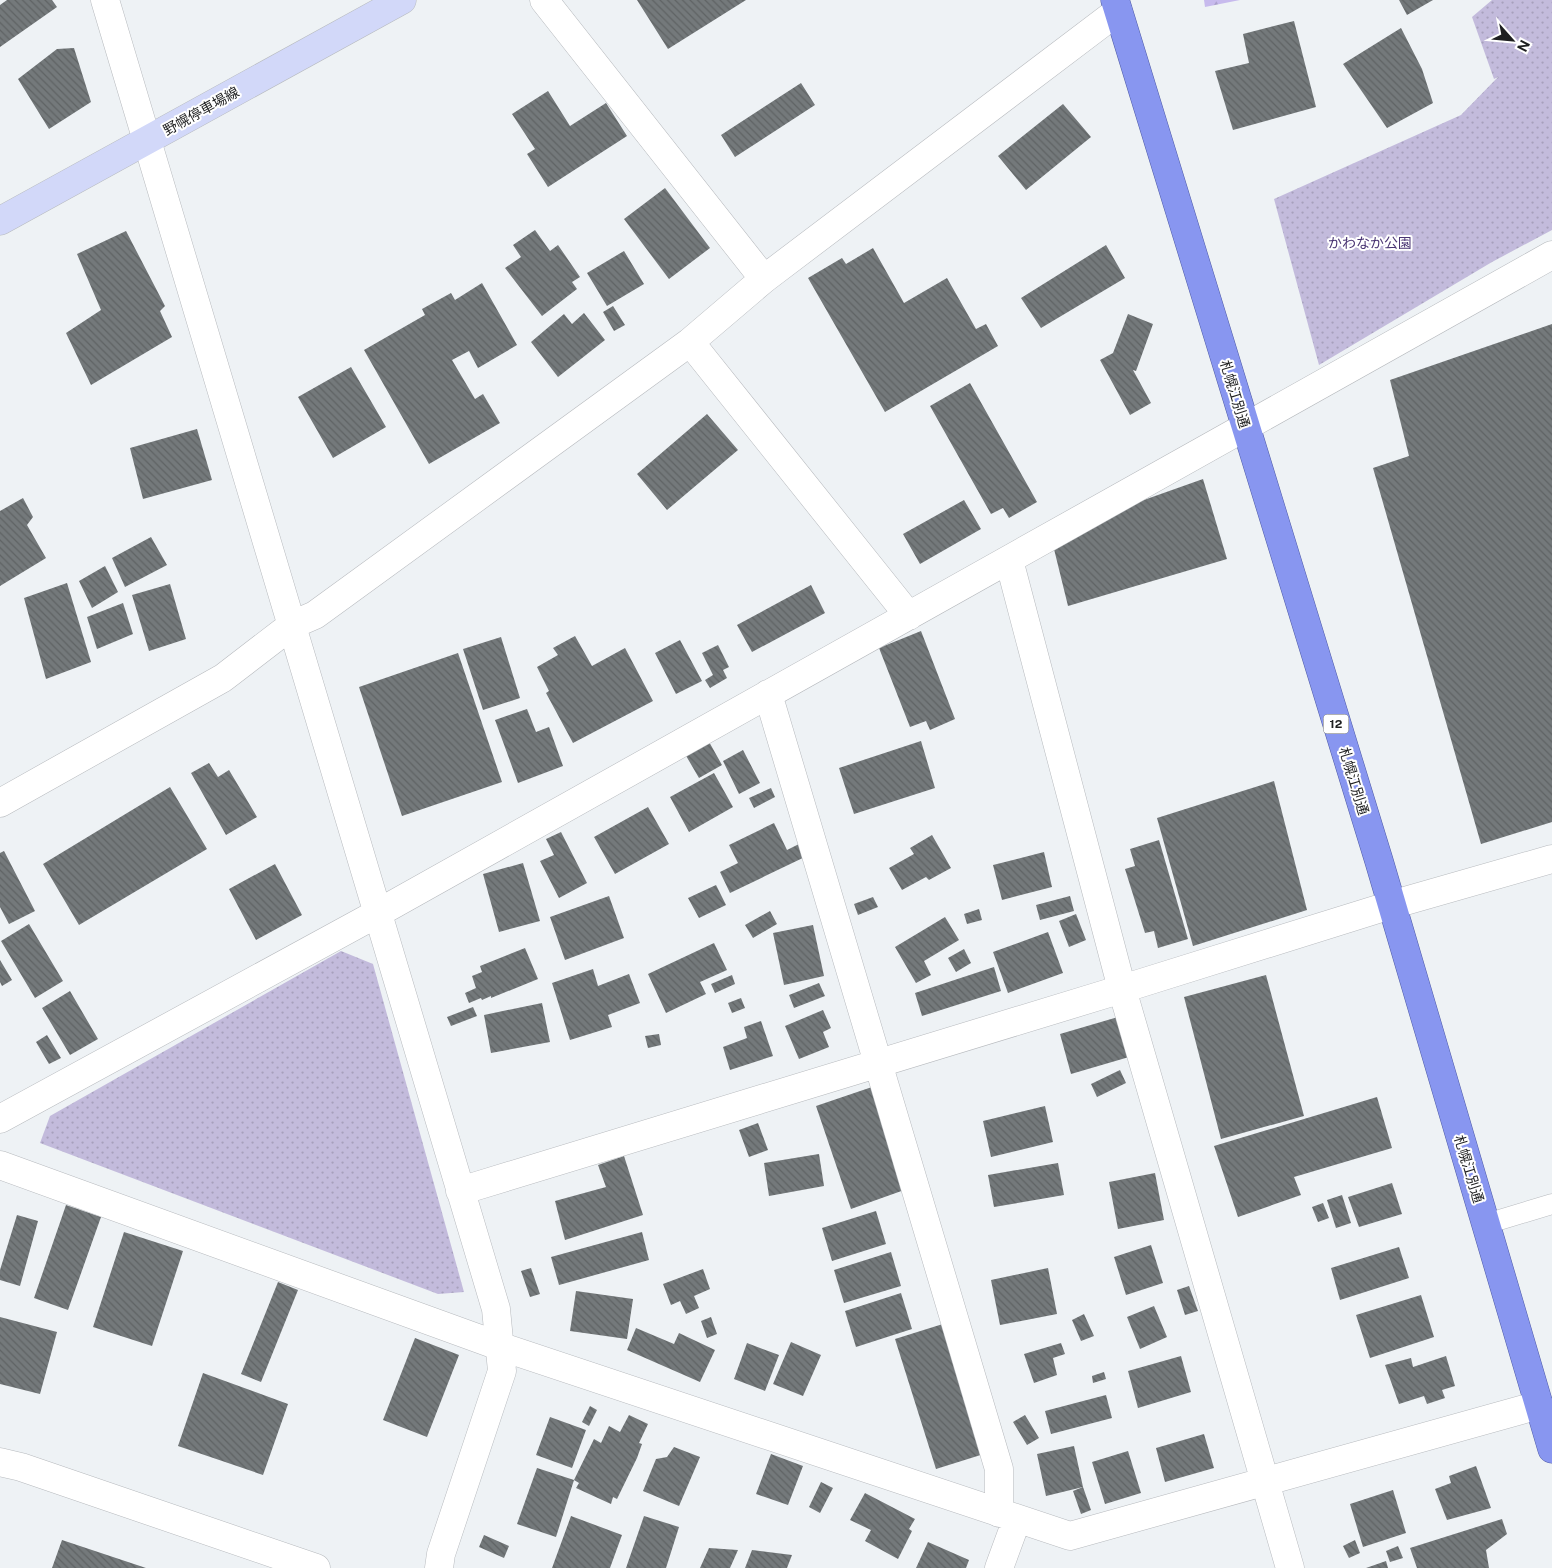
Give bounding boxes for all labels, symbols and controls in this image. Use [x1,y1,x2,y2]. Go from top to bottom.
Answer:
north arrow [1487,15,1537,65]
text: N [1514,37,1533,54]
street label: 野幌停車場線 [160,84,242,138]
park label: かわなか公園 [1328,235,1412,251]
street label: 札幌江別通 [1217,358,1253,430]
road number: 12 [1324,714,1348,734]
street label: 札幌江別通 [1336,745,1372,817]
street label: 札幌江別通 [1451,1133,1487,1205]

